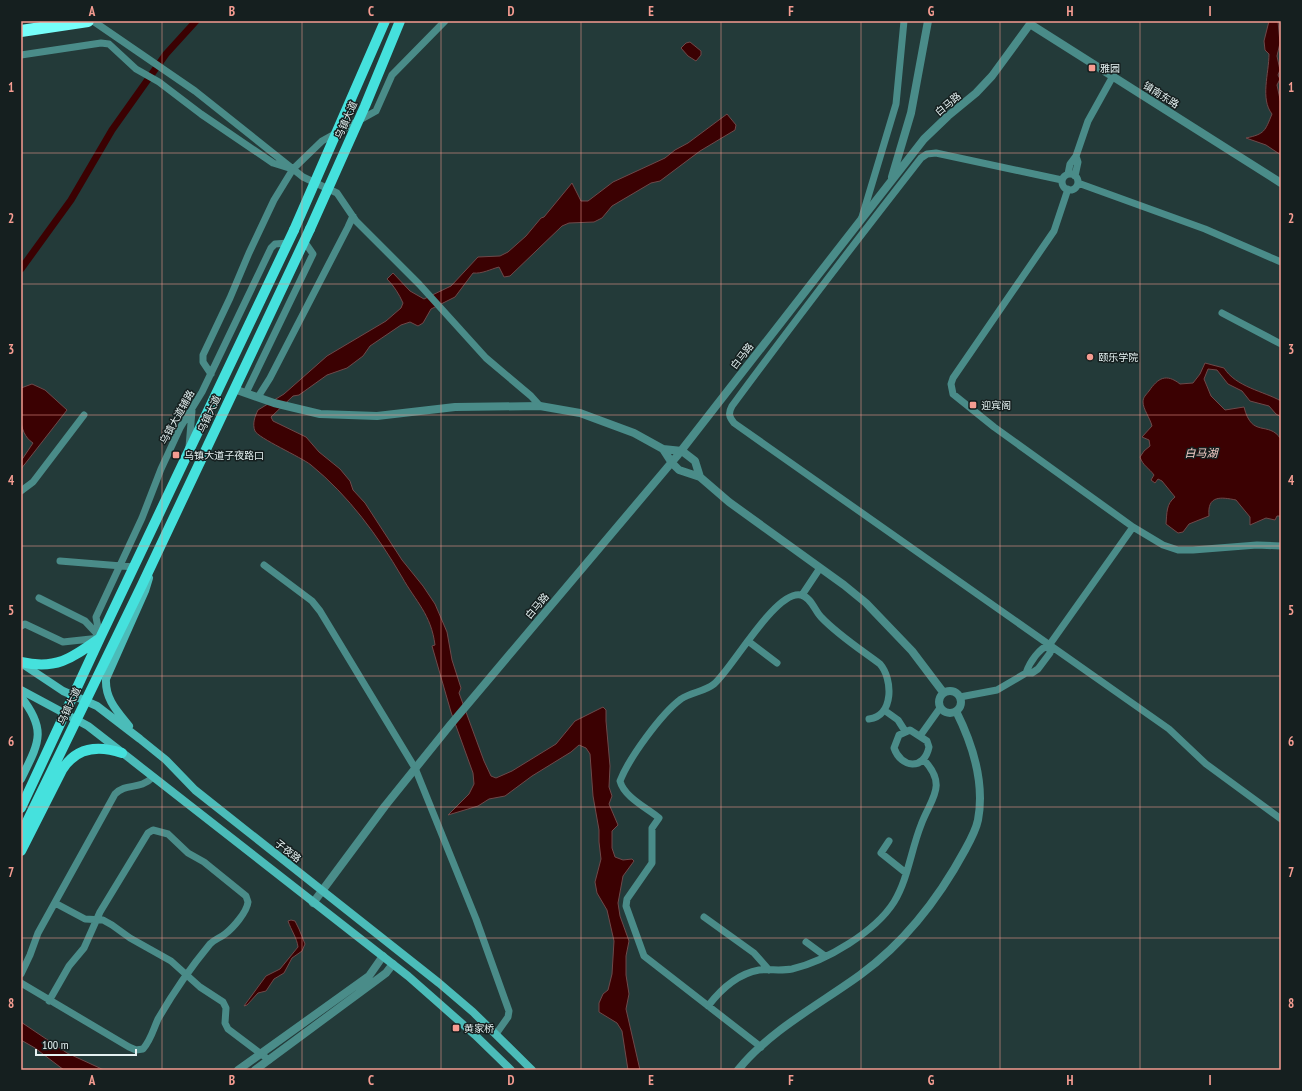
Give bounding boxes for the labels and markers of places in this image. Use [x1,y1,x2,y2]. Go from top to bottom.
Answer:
place label: 雅园 [1100,62,1120,75]
marker: 雅园 [1087,63,1097,73]
place label: 颐乐学院 [1098,351,1138,364]
marker: 颐乐学院 [1085,352,1095,362]
place label: 迎宾阁 [981,399,1011,412]
marker: 迎宾阁 [968,400,978,410]
place label: 乌镇大道子夜路口 [184,449,264,462]
marker: 乌镇大道子夜路口 [171,450,181,460]
place label: 黄家桥 [464,1022,494,1035]
marker: 黄家桥 [451,1023,461,1033]

